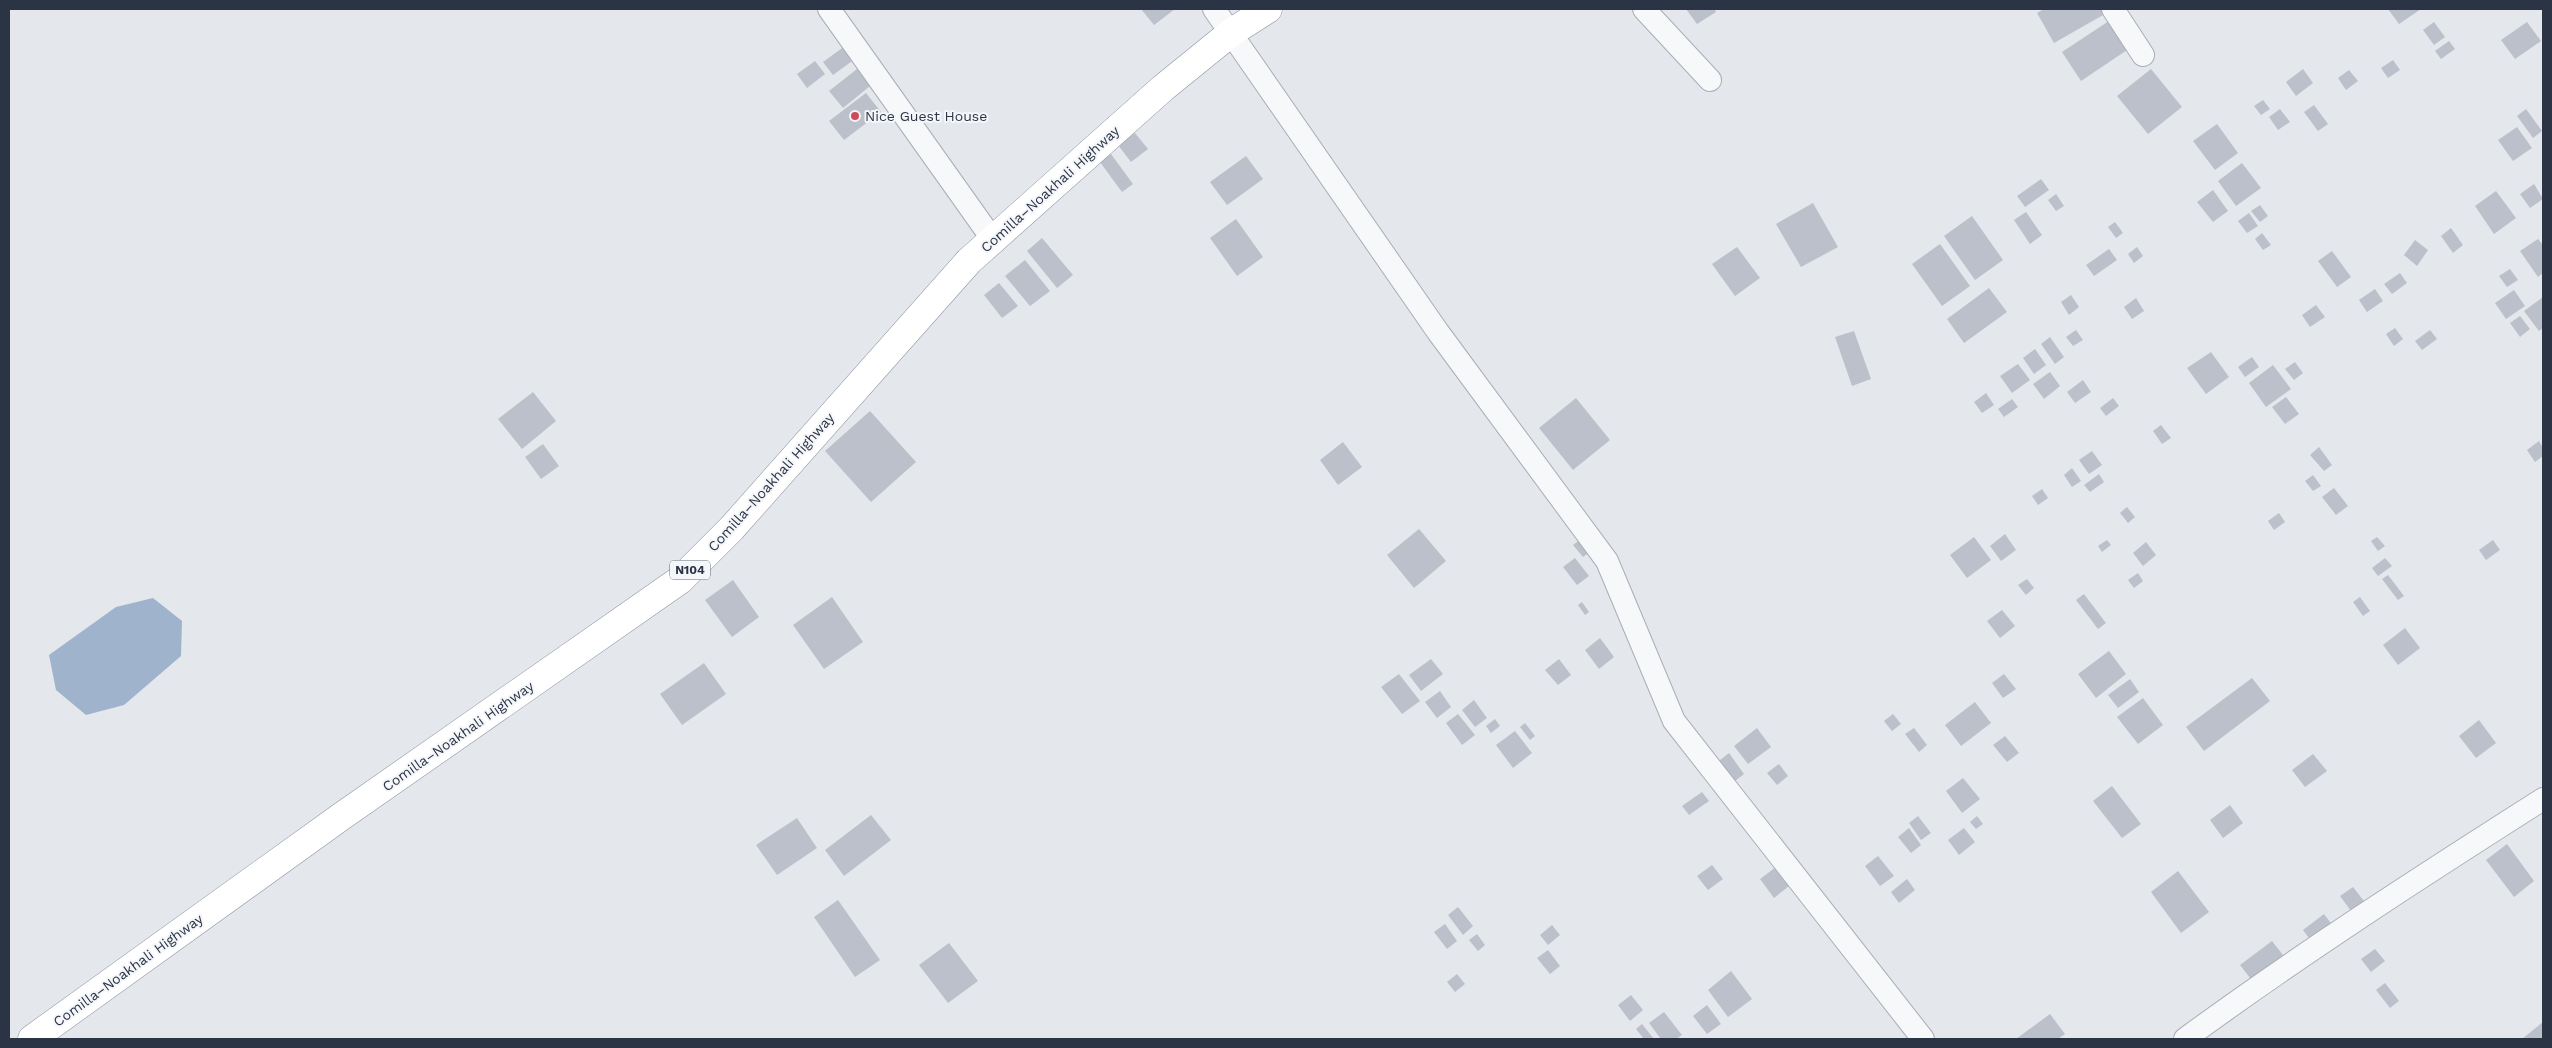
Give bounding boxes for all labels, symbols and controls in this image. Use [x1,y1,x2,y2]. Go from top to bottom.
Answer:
place label: Nice Guest House [865,108,987,124]
marker: Nice Guest House [849,110,861,122]
street label: Comilla–Noakhali Highway [977,122,1123,255]
street label: Comilla–Noakhali Highway [705,409,838,555]
road number: N104 [670,560,710,580]
street label: Comilla–Noakhali Highway [379,677,537,794]
street label: Comilla–Noakhali Highway [50,910,206,1030]

